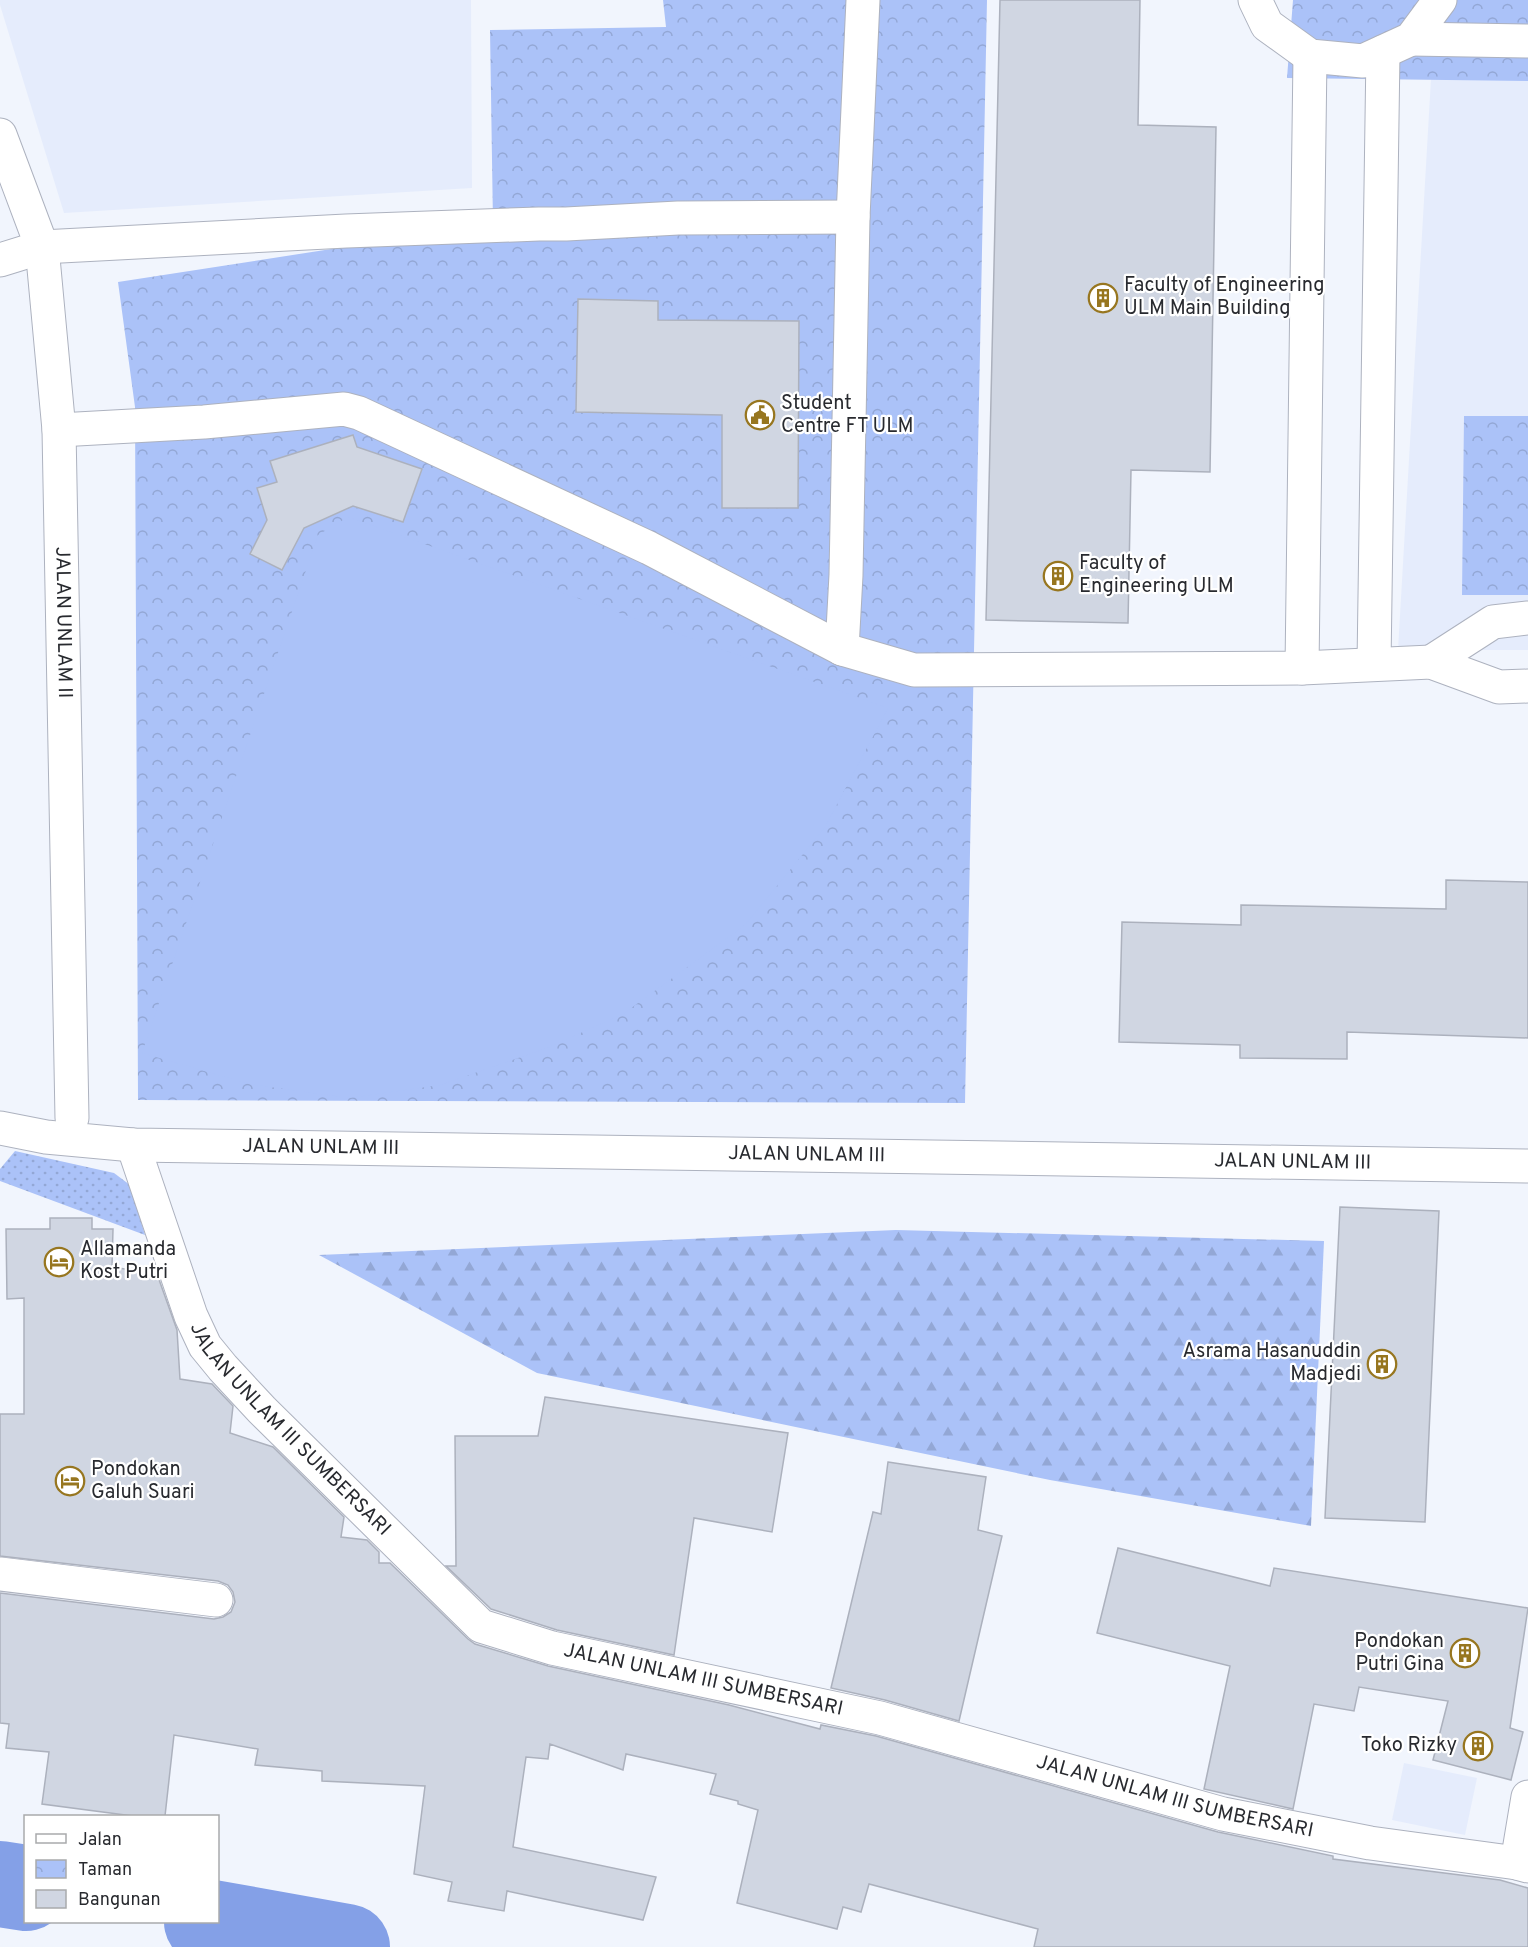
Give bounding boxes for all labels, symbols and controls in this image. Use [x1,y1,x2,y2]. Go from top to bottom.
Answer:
place label: Faculty of Engineering ULM Main Building [1124,273,1325,322]
building icon: Faculty of Engineering ULM Main Building [1087,282,1119,314]
place label: Student Centre FT ULM [781,391,914,440]
public building icon: Student Centre FT ULM [744,399,776,431]
street label: JALAN UNLAM II [48,547,77,699]
place label: Faculty of Engineering ULM [1079,551,1234,600]
building icon: Faculty of Engineering ULM [1042,560,1074,592]
street label: JALAN UNLAM III [242,1134,400,1162]
street label: JALAN UNLAM III [728,1141,885,1169]
street label: JALAN UNLAM III [1214,1148,1371,1177]
place label: Allamanda Kost Putri [80,1237,176,1286]
hotel icon: Allamanda Kost Putri [43,1246,75,1278]
street label: JALAN UNLAM III SUMBERSARI [183,1319,396,1542]
place label: Asrama Hasanuddin Madjedi [1183,1339,1361,1388]
building icon: Asrama Hasanuddin Madjedi [1366,1348,1398,1380]
place label: Pondokan Galuh Suari [91,1457,195,1506]
hotel icon: Pondokan Galuh Suari [54,1465,86,1497]
place label: Pondokan Putri Gina [1354,1629,1444,1678]
building icon: Pondokan Putri Gina [1449,1637,1481,1669]
street label: JALAN UNLAM III SUMBERSARI [561,1638,845,1723]
building icon: Toko Rizky [1462,1730,1494,1762]
place label: Toko Rizky [1361,1733,1457,1759]
street label: JALAN UNLAM III SUMBERSARI [1033,1749,1315,1844]
legend [24,1815,219,1923]
text: Jalan [78,1829,122,1852]
text: Taman [78,1859,132,1882]
text: Bangunan [78,1889,161,1912]

